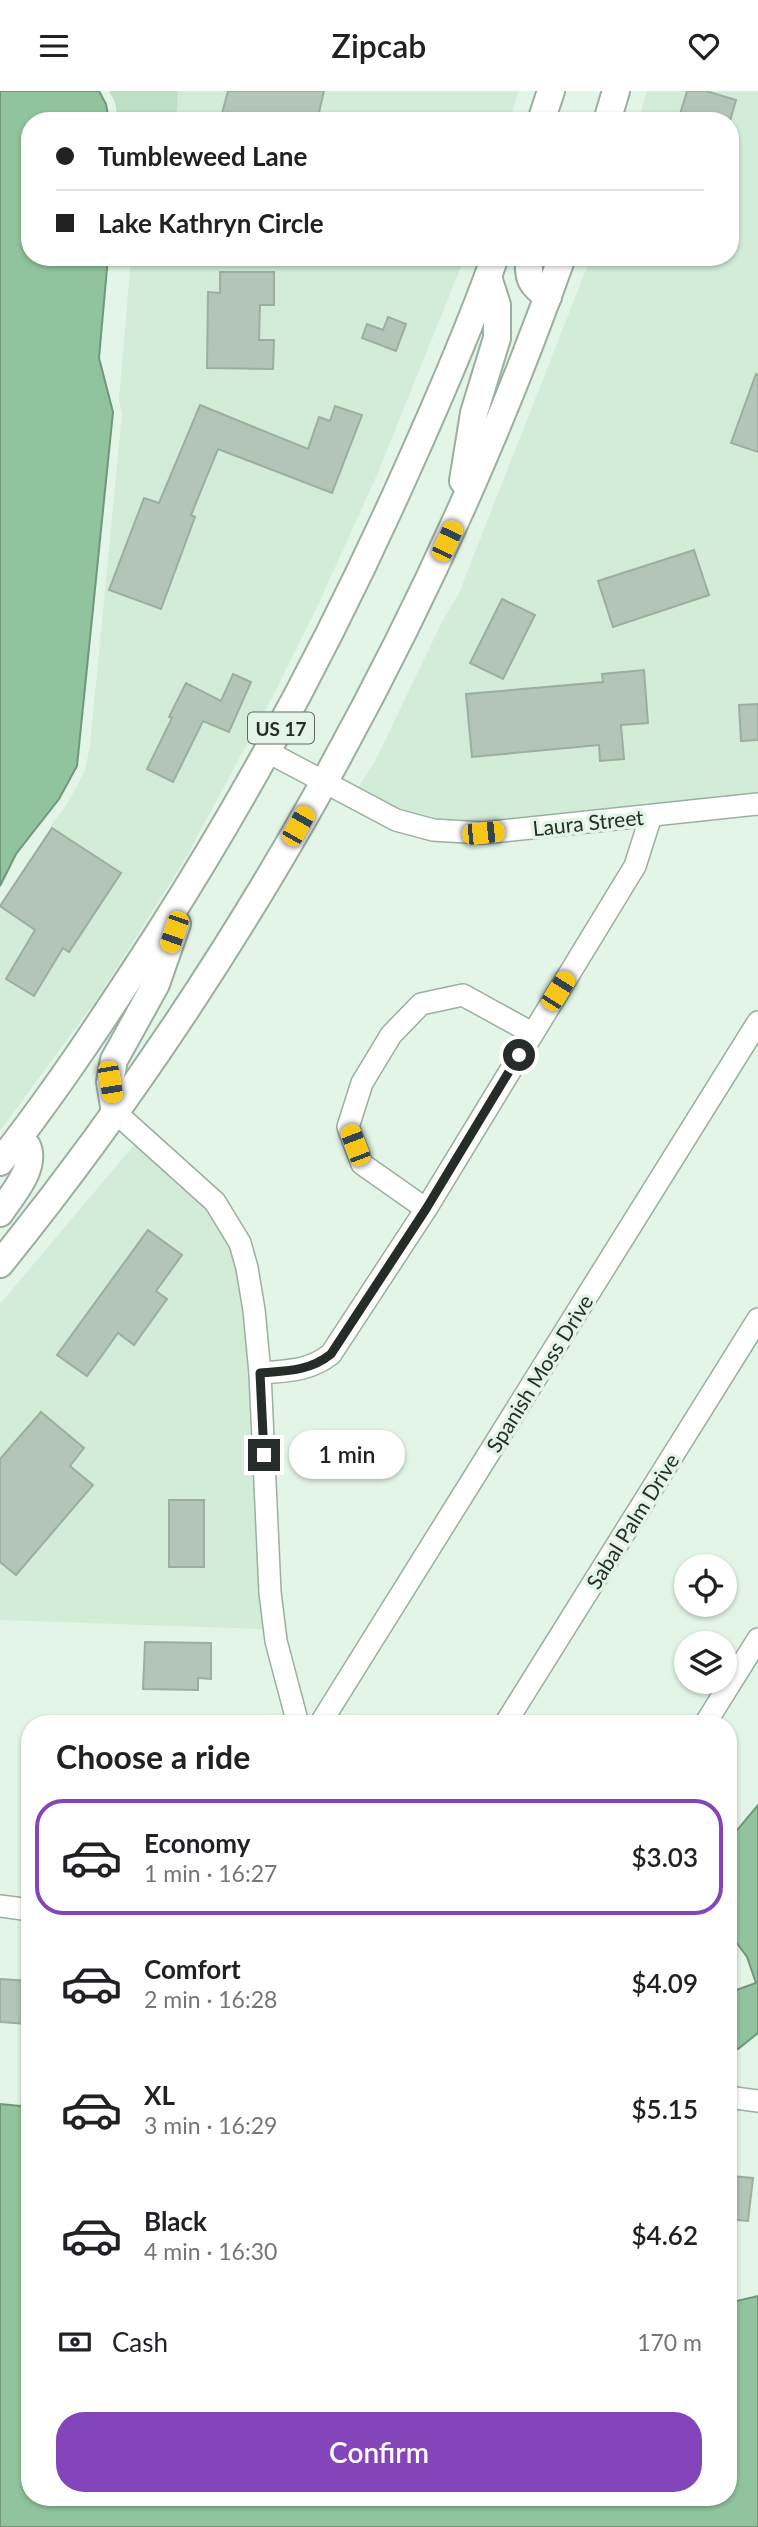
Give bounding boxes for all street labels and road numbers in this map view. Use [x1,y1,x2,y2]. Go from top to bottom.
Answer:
road number: US 17 [248,713,314,743]
street label: Laura Street [531,804,645,840]
street label: Spanish Moss Drive [480,1290,598,1456]
street label: Sabal Palm Drive [580,1449,684,1593]

